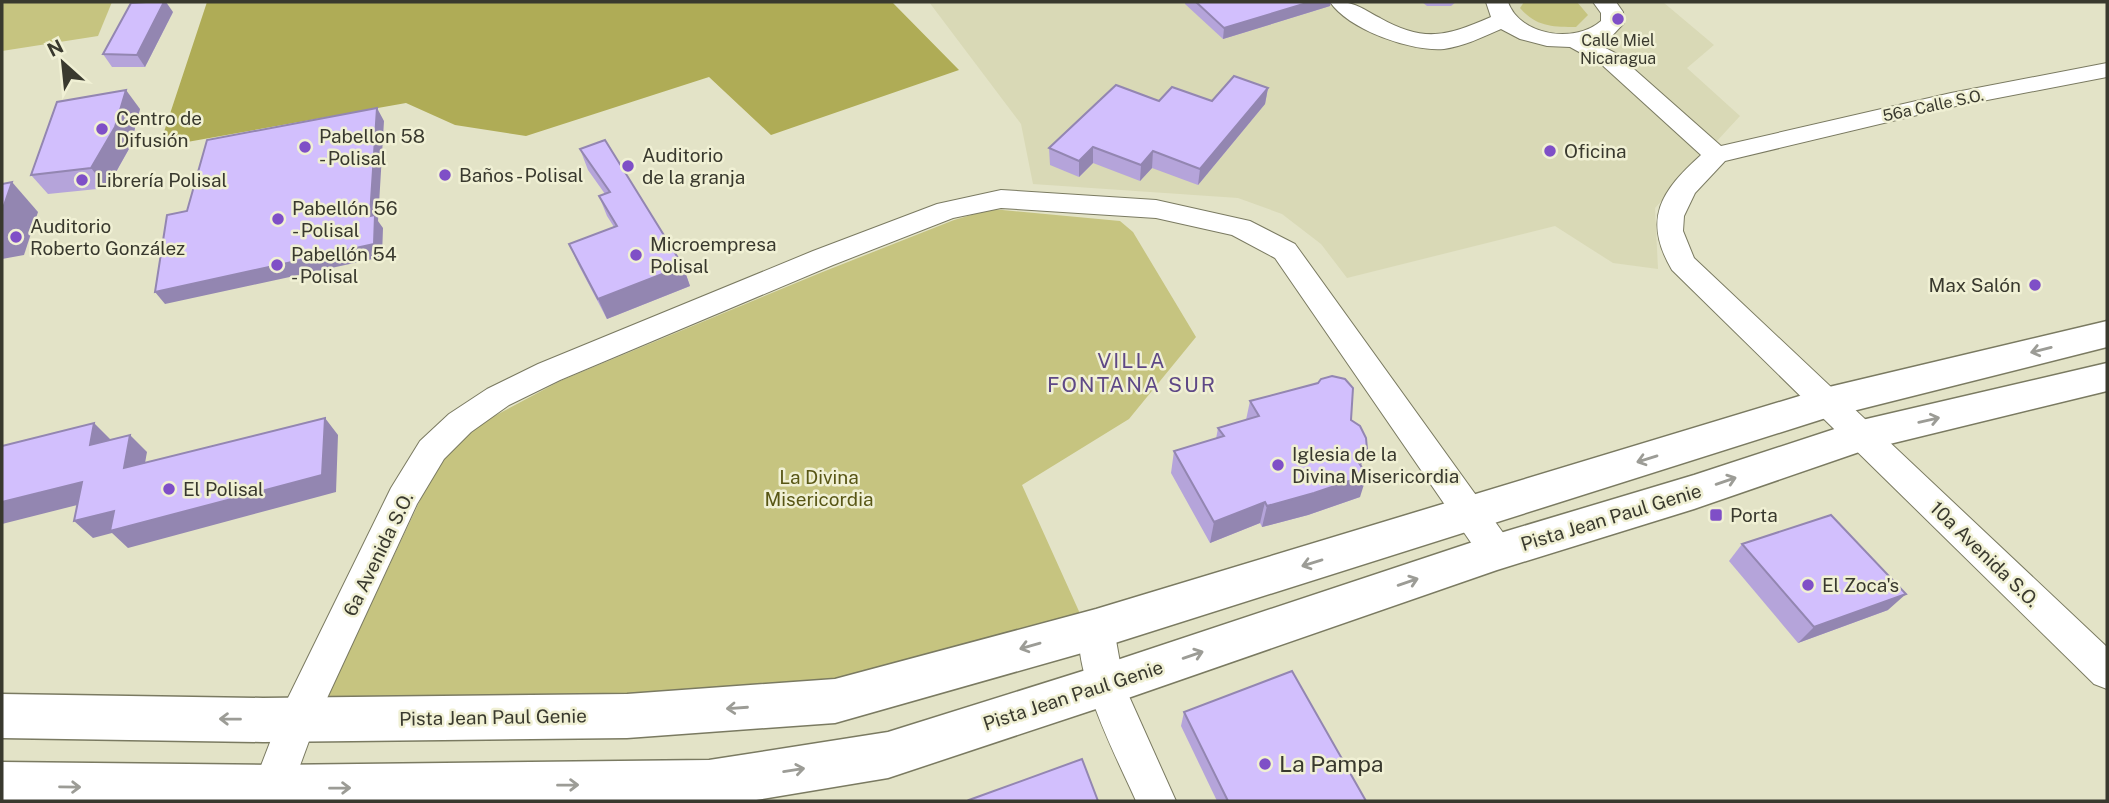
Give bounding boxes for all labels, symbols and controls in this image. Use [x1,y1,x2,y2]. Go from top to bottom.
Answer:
marker: Calle Miel Nicaragua [1610,11,1626,27]
north arrow [28,28,98,98]
place label: Calle Miel Nicaragua [1580,31,1656,68]
text: N [44,35,67,61]
street label: 56a Calle S.O. [1881,86,1985,125]
place label: Centro de Difusión [116,107,202,151]
marker: Centro de Difusión [94,121,110,137]
place label: Pabellon 58 - Polisal [319,125,425,169]
marker: Pabellon 58 - Polisal [297,139,313,155]
place label: Oficina [1564,140,1627,162]
marker: Oficina [1542,143,1558,159]
place label: Auditorio de la granja [642,144,745,188]
marker: Auditorio de la granja [620,158,636,174]
place label: Baños - Polisal [459,164,584,186]
marker: Baños - Polisal [437,167,453,183]
place label: Librería Polisal [96,169,227,191]
marker: Librería Polisal [74,172,90,188]
place label: Pabellón 56 - Polisal [292,197,398,241]
marker: Pabellón 56 - Polisal [270,211,286,227]
place label: Auditorio Roberto González [30,215,185,259]
marker: Auditorio Roberto González [8,229,24,245]
place label: Microempresa Polisal [650,233,776,277]
place label: Pabellón 54 - Polisal [291,243,397,287]
marker: Microempresa Polisal [628,247,644,263]
marker: Pabellón 54 - Polisal [269,257,285,273]
place label: Max Salón [1928,274,2021,296]
marker: Max Salón [2027,277,2043,293]
one-way arrow [2030,344,2053,357]
district label: VILLA FONTANA SUR [1047,348,1217,397]
one-way arrow [1917,412,1939,425]
place label: Iglesia de la Divina Misericordia [1292,443,1459,487]
one-way arrow [1636,453,1658,466]
marker: Iglesia de la Divina Misericordia [1270,457,1286,473]
park label: La Divina Misericordia [765,466,874,510]
one-way arrow [1714,474,1736,486]
place label: El Polisal [183,478,264,500]
street label: Pista Jean Paul Genie [1518,479,1704,555]
marker: El Polisal [161,481,177,497]
street label: 6a Avenida S.O. [339,488,417,620]
street label: 10a Avenida S.O. [1926,497,2044,611]
place label: Porta [1730,504,1778,526]
marker: Porta [1708,507,1724,523]
one-way arrow [1301,558,1323,571]
place label: El Zoca's [1822,574,1899,596]
one-way arrow [1397,575,1419,587]
marker: El Zoca's [1800,577,1816,593]
one-way arrow [1019,641,1041,654]
one-way arrow [1181,648,1203,660]
street label: Pista Jean Paul Genie [980,656,1166,734]
one-way arrow [726,702,748,715]
street label: Pista Jean Paul Genie [399,704,587,730]
one-way arrow [219,712,242,726]
place label: La Pampa [1279,750,1384,777]
marker: La Pampa [1257,756,1273,772]
one-way arrow [782,763,805,776]
one-way arrow [556,778,579,792]
one-way arrow [58,780,81,794]
one-way arrow [328,781,351,795]

